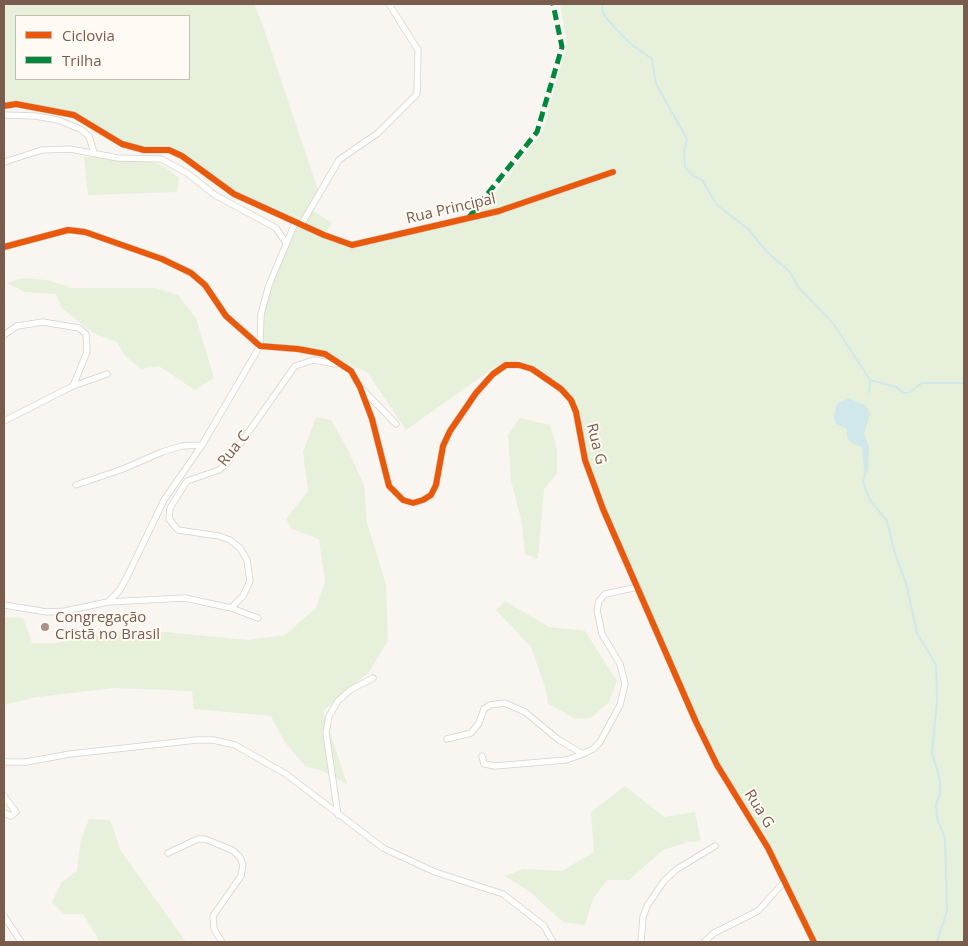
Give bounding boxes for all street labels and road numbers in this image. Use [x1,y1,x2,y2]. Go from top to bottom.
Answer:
street label: Rua Principal [405,190,497,228]
street label: Rua G [582,422,610,466]
street label: Rua C [214,428,254,470]
street label: Rua G [740,787,778,831]

